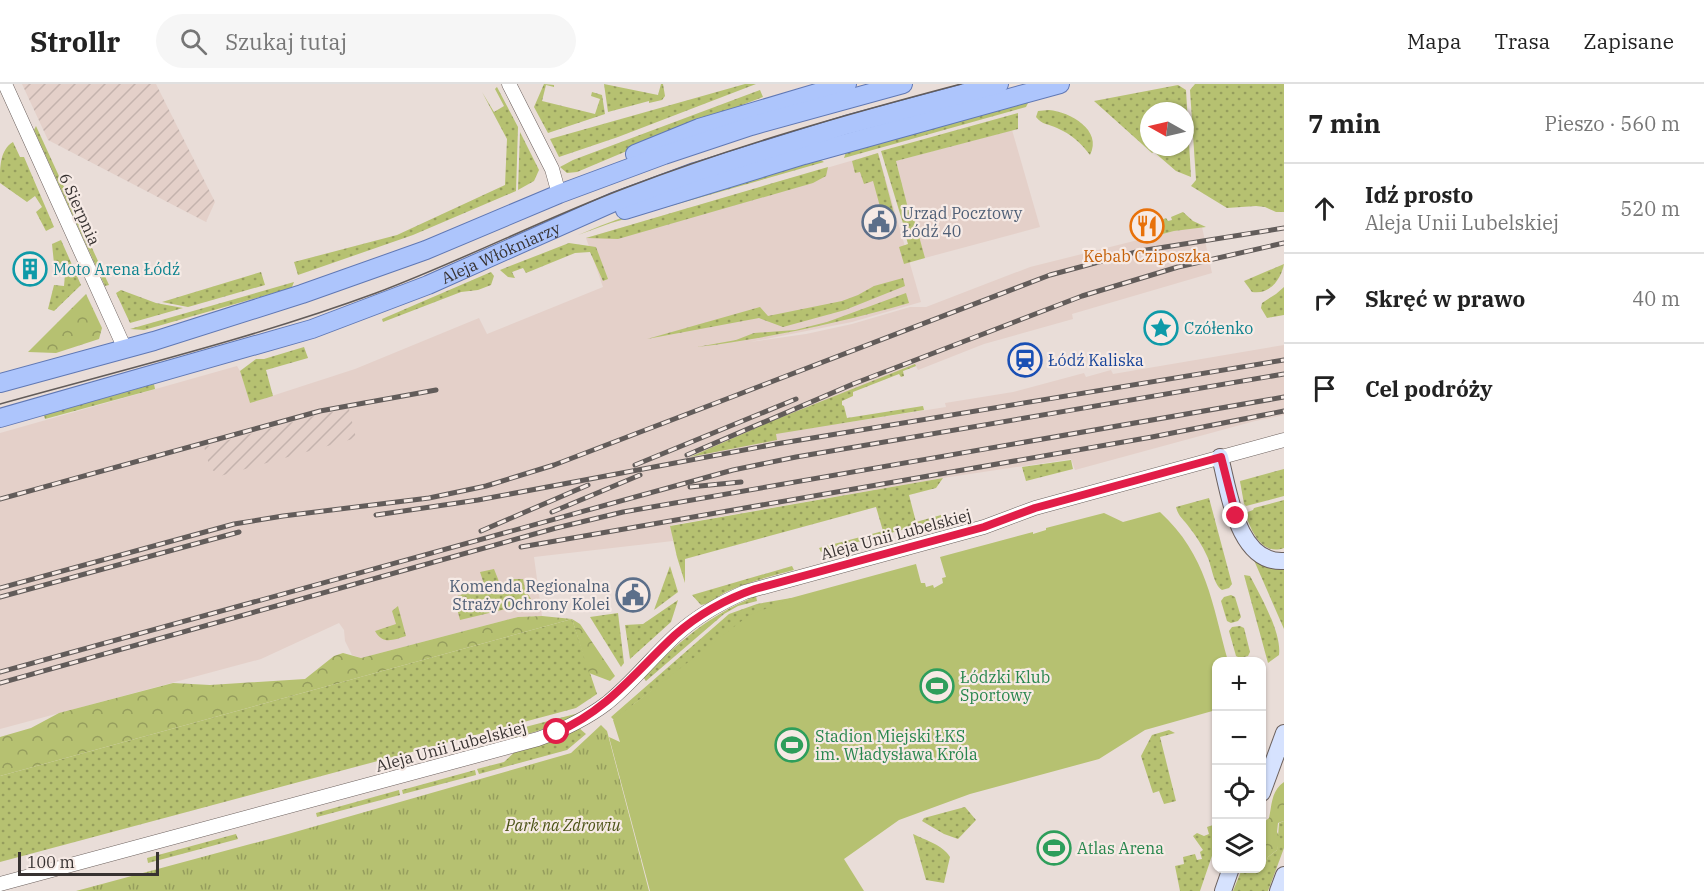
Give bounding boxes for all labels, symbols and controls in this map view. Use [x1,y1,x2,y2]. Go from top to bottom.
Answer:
search box [156,14,576,68]
text: Strollr [30,23,120,60]
icon: search [177,25,210,58]
text: Szukaj tutaj [225,27,347,56]
text: Mapa [1407,27,1461,55]
text: Trasa [1494,27,1550,55]
text: Zapisane [1583,27,1674,55]
north arrow [1140,102,1194,156]
text: 7 min [1308,106,1381,140]
text: Pieszo · 560 m [1544,110,1680,137]
street label: 6 Sierpnia [55,170,105,249]
text: Idź prosto [1365,180,1473,209]
icon: ahead [1308,192,1341,225]
text: 520 m [1620,195,1680,222]
place label: Urząd Pocztowy Łódź 40 [902,203,1023,241]
public building icon: Urząd Pocztowy Łódź 40 [861,204,897,240]
restaurant icon: Kebab Cziposzka [1129,208,1165,244]
text: Aleja Unii Lubelskiej [1365,209,1559,236]
street label: Aleja Włókniarzy [438,217,564,288]
place label: Kebab Cziposzka [1083,246,1211,266]
building icon: Moto Arena Łódź [12,251,48,287]
place label: Moto Arena Łódź [53,259,180,279]
icon: right [1308,282,1341,315]
text: Skręć w prawo [1365,284,1525,313]
text: 40 m [1632,285,1680,312]
place icon: Czółenko [1143,310,1179,346]
place label: Czółenko [1184,318,1253,338]
station icon: Łódź Kaliska [1007,342,1043,378]
place label: Łódź Kaliska [1048,350,1144,370]
icon: arrive [1308,372,1341,405]
text: Cel podróży [1365,374,1493,403]
route end [1222,502,1248,528]
street label: Aleja Unii Lubelskiej [818,504,974,564]
place label: Komenda Regionalna Straży Ochrony Kolei [449,576,610,614]
public building icon: Komenda Regionalna Straży Ochrony Kolei [615,577,651,613]
map controls [1212,657,1266,873]
button: + [1212,657,1266,711]
place label: Łódzki Klub Sportowy [960,667,1050,705]
sports icon: Łódzki Klub Sportowy [919,668,955,704]
button: − [1212,711,1266,765]
street label: Aleja Unii Lubelskiej [373,716,529,776]
route start [543,718,569,744]
place label: Stadion Miejski ŁKS im. Władysława Króla [815,726,978,764]
sports icon: Stadion Miejski ŁKS im. Władysława Króla [774,727,810,763]
button: locate [1212,765,1266,819]
park label: Park na Zdrowiu [504,815,621,835]
button: layers [1212,819,1266,873]
sports icon: Atlas Arena [1036,830,1072,866]
place label: Atlas Arena [1077,838,1164,858]
scale bar [18,849,159,876]
text: 100 m [27,852,75,872]

